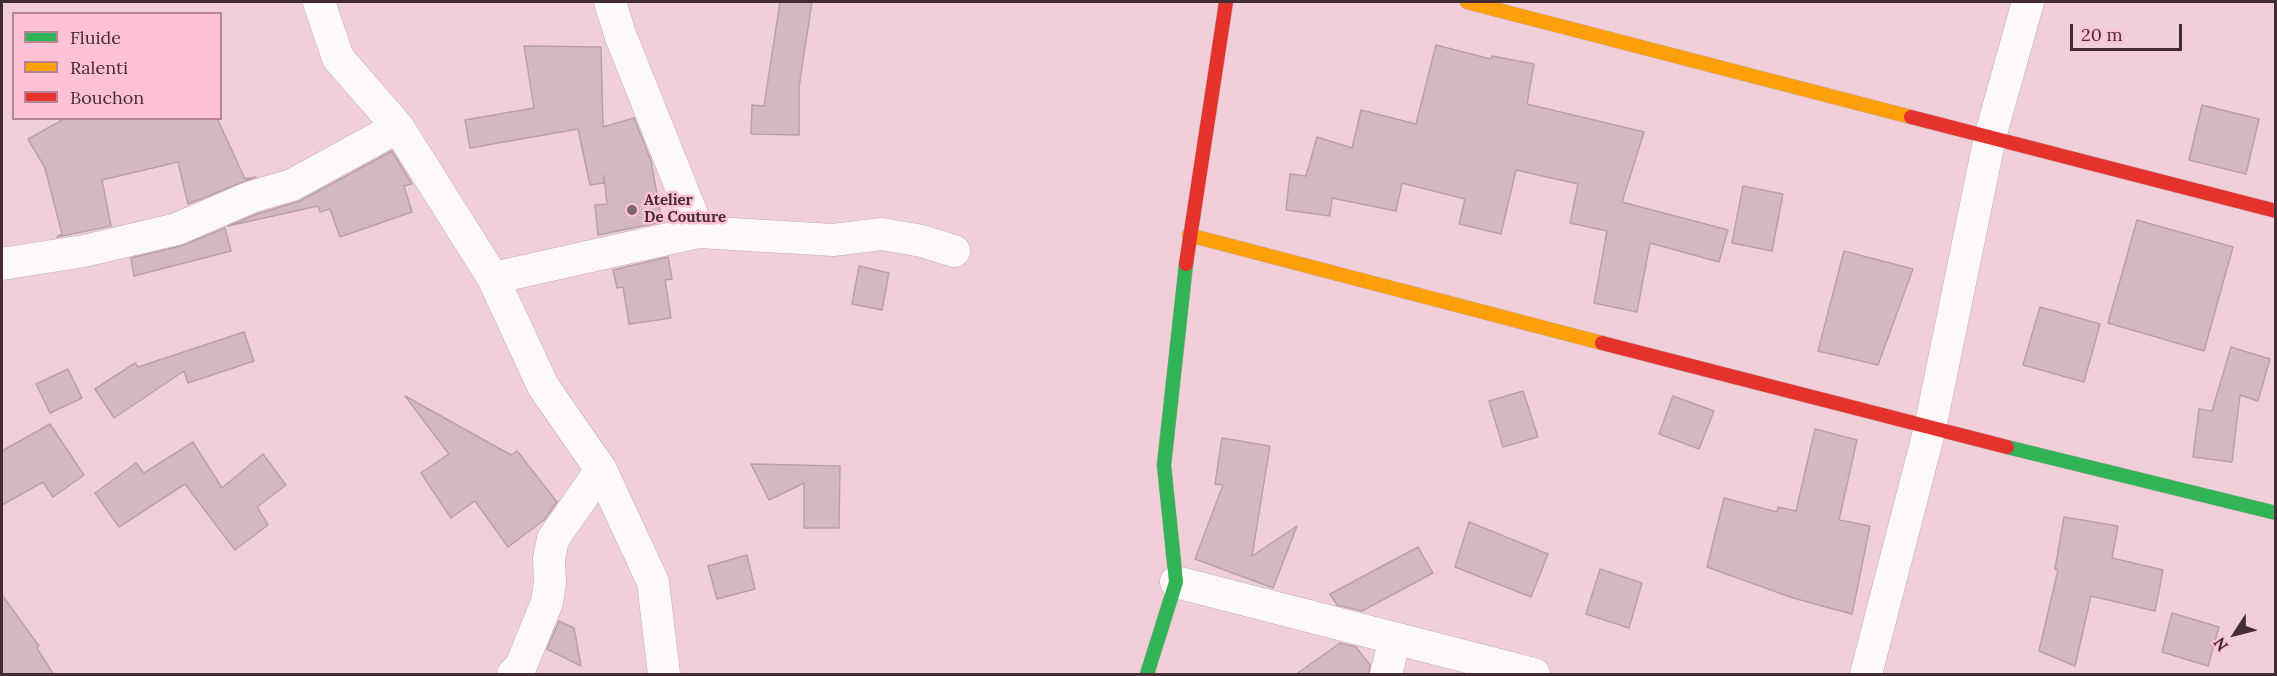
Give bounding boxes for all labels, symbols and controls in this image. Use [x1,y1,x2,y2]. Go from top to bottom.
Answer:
legend [12,12,222,120]
scale bar [2073,12,2186,50]
text: 20 m [2081,23,2123,46]
text: Fluide [70,26,121,49]
text: Ralenti [70,56,128,79]
text: Bouchon [70,86,144,109]
place label: Atelier De Couture [644,192,726,227]
marker: Atelier De Couture [625,203,639,217]
north arrow [2205,604,2265,664]
text: N [2209,634,2232,655]

